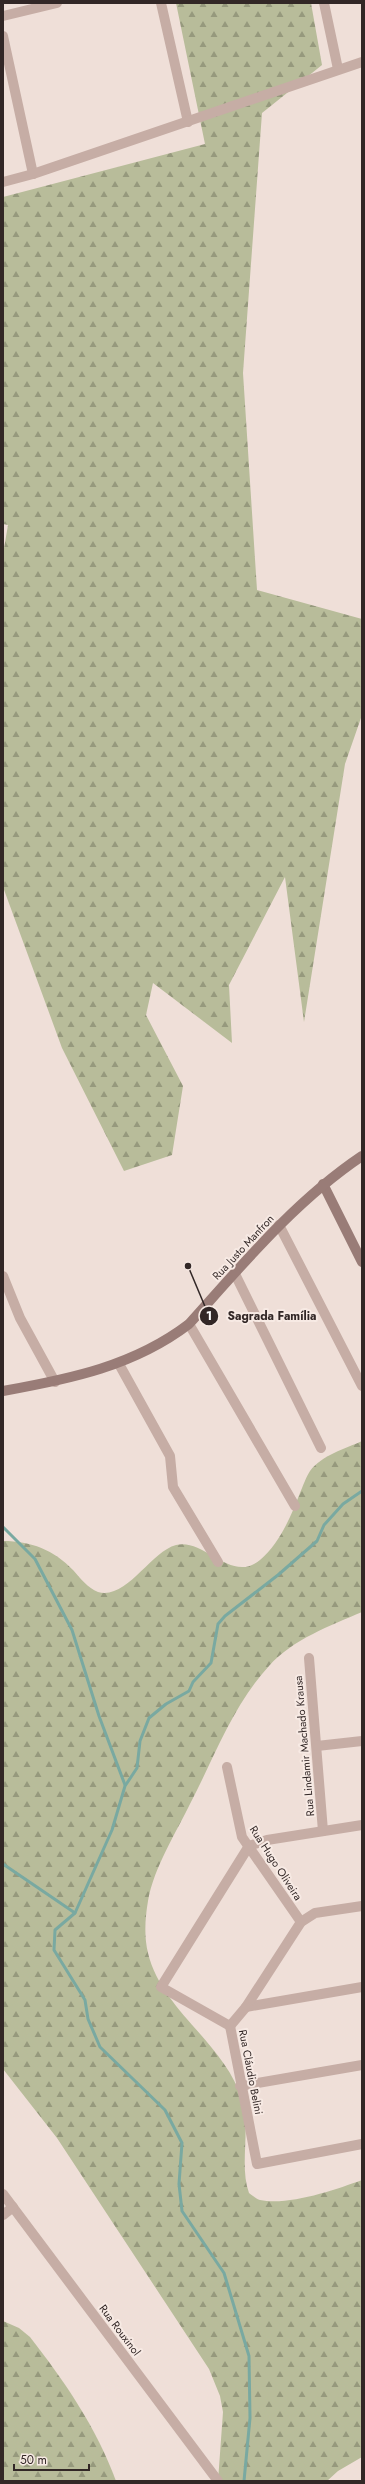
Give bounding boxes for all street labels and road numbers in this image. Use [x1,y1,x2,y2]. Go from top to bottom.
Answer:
street label: Rua Justo Manfron [209,1211,277,1283]
street label: Rua Lindamir Machado Krausa [290,1675,318,1817]
street label: Rua Hugo Oliveira [246,1823,306,1903]
street label: Rua Cláudio Belini [235,2028,267,2116]
street label: Rua Rouxinol [95,2301,145,2359]

